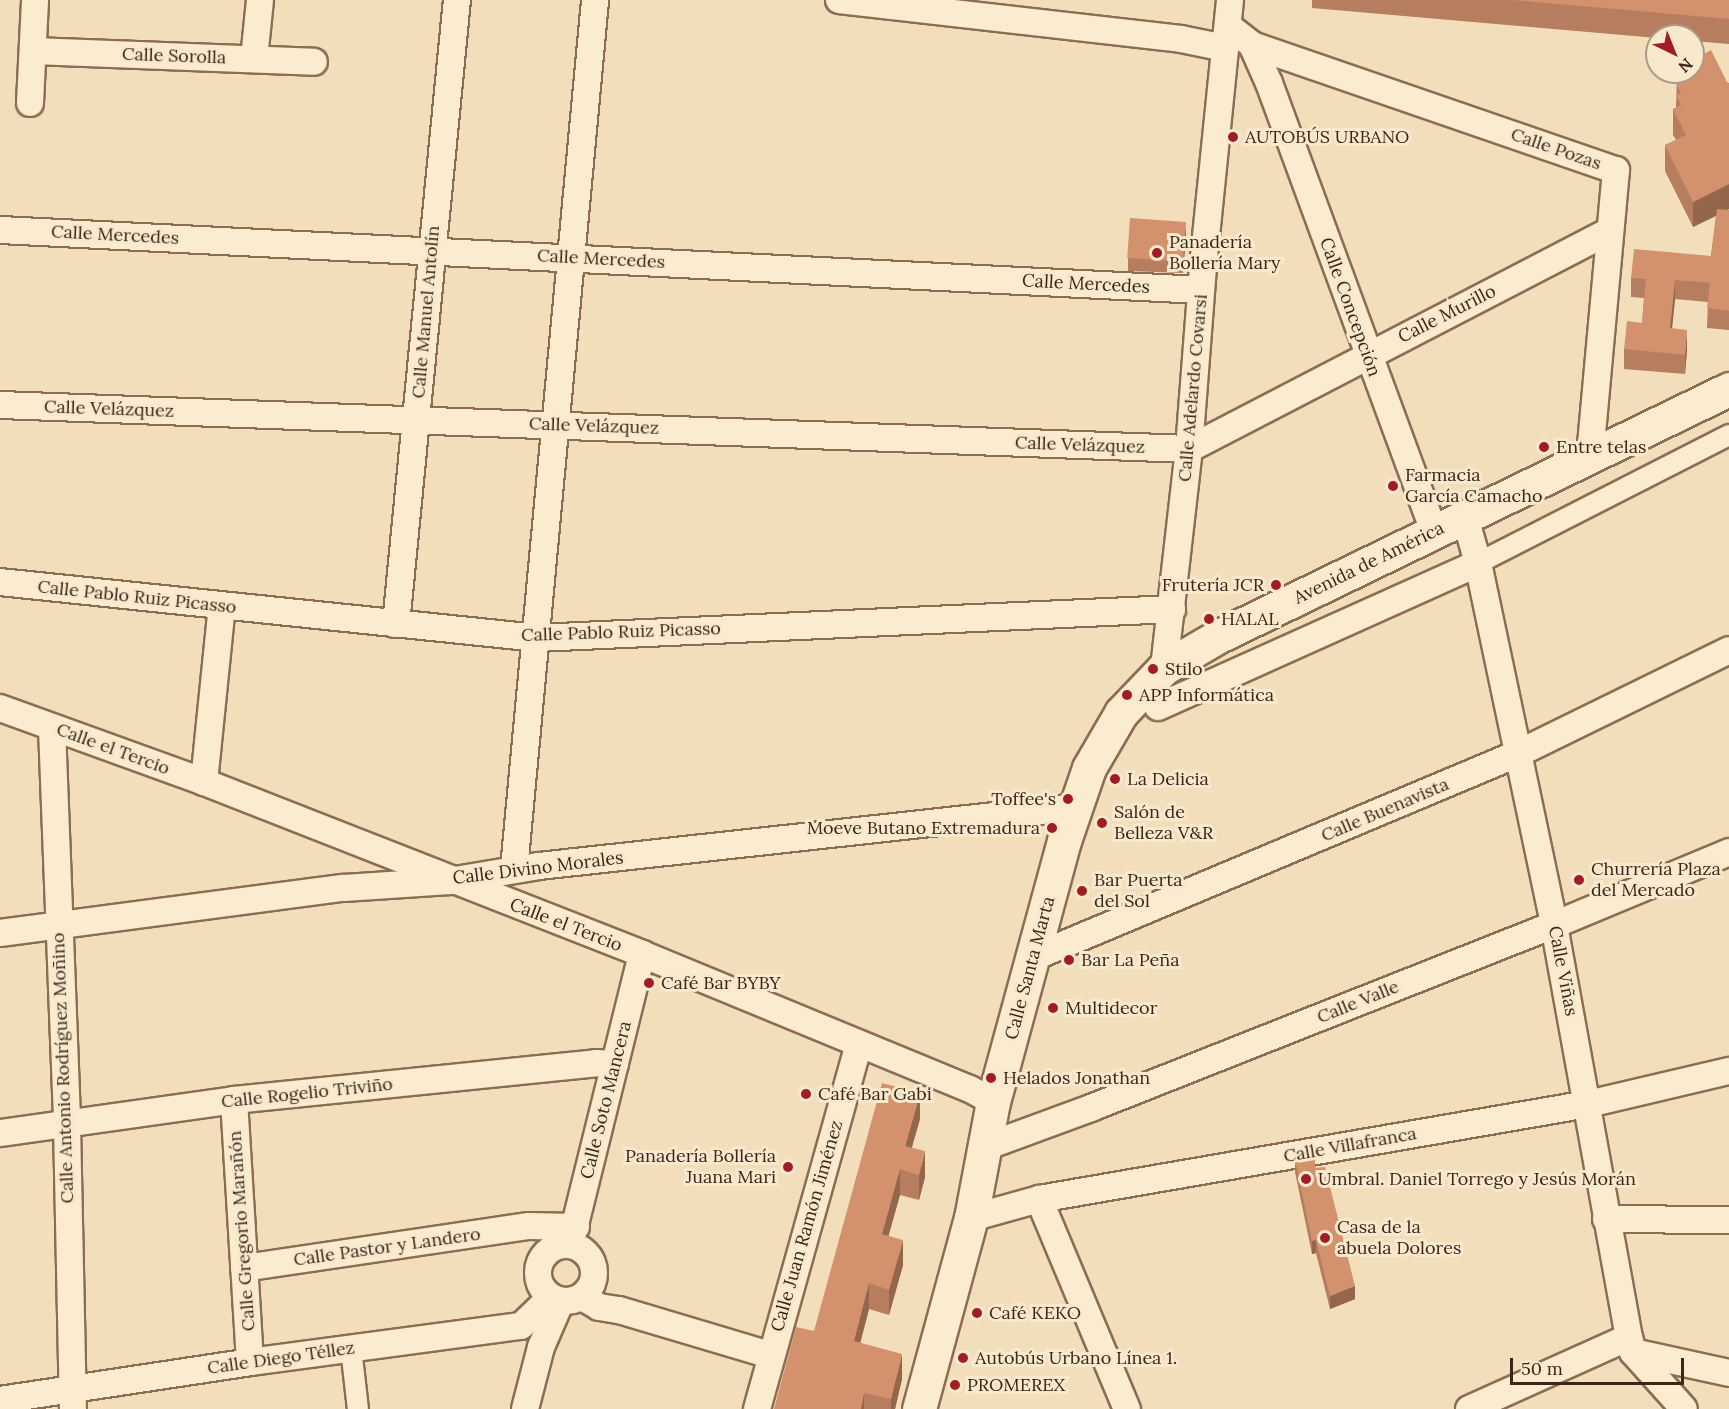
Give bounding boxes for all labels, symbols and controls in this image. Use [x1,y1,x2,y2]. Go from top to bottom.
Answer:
north arrow [1645,24,1705,84]
street label: Calle Sorolla [122,43,226,69]
text: N [1675,54,1697,77]
street label: Calle Pozas [1508,123,1604,175]
place label: AUTOBÚS URBANO [1245,126,1409,148]
marker: AUTOBÚS URBANO [1226,130,1240,144]
street label: Calle Mercedes [51,221,179,249]
street label: Calle Manuel Antolín [408,225,444,399]
place label: Panadería Bollería Mary [1169,232,1281,274]
street label: Calle Concepción [1315,235,1385,379]
street label: Calle Mercedes [537,245,665,273]
marker: Panadería Bollería Mary [1150,246,1164,260]
street label: Calle Mercedes [1022,270,1150,298]
street label: Calle Murillo [1395,280,1499,348]
street label: Calle Adelardo Covarsi [1174,293,1212,483]
street label: Calle Velázquez [44,396,174,422]
street label: Calle Velázquez [529,413,659,439]
street label: Calle Velázquez [1015,432,1145,458]
place label: Entre telas [1556,436,1646,458]
marker: Entre telas [1537,440,1551,454]
place label: Farmacia García Camacho [1405,465,1542,508]
marker: Farmacia García Camacho [1386,479,1400,493]
street label: Avenida de América [1290,517,1448,609]
place label: Frutería JCR [1162,574,1264,596]
street label: Calle Pablo Ruiz Picasso [36,576,238,618]
marker: Frutería JCR [1269,578,1283,592]
place label: HALAL [1221,608,1279,630]
marker: HALAL [1202,612,1216,626]
street label: Calle Pablo Ruiz Picasso [521,618,721,646]
place label: Stilo [1165,658,1203,680]
marker: Stilo [1146,662,1160,676]
place label: APP Informática [1139,684,1274,706]
marker: APP Informática [1120,688,1134,702]
street label: Calle el Tercio [54,719,172,779]
place label: La Delicia [1127,768,1209,790]
marker: La Delicia [1108,772,1122,786]
street label: Calle Buenavista [1318,773,1452,847]
place label: Toffee's [991,788,1056,810]
marker: Toffee's [1061,792,1075,806]
place label: Salón de Belleza V&R [1114,802,1213,844]
marker: Salón de Belleza V&R [1095,816,1109,830]
place label: Moeve Butano Extremadura [807,817,1040,839]
marker: Moeve Butano Extremadura [1045,821,1059,835]
street label: Calle Divino Morales [451,847,625,889]
place label: Churrería Plaza del Mercado [1591,859,1721,902]
place label: Bar Puerta del Sol [1094,870,1183,912]
marker: Churrería Plaza del Mercado [1572,873,1586,887]
marker: Bar Puerta del Sol [1075,884,1089,898]
street label: Calle el Tercio [507,894,625,956]
street label: Calle Santa Marta [1000,894,1060,1042]
street label: Calle Viñas [1544,924,1582,1018]
street label: Calle Antonio Rodríguez Moñino [47,932,79,1204]
place label: Bar La Peña [1081,949,1180,971]
marker: Bar La Peña [1062,953,1076,967]
place label: Café Bar BYBY [661,972,781,994]
marker: Café Bar BYBY [642,976,656,990]
street label: Calle Valle [1314,976,1402,1028]
place label: Multidecor [1065,997,1157,1019]
marker: Multidecor [1046,1001,1060,1015]
street label: Calle Soto Mancera [576,1019,636,1181]
place label: Helados Jonathan [1003,1067,1150,1089]
marker: Helados Jonathan [984,1071,998,1085]
street label: Calle Rogelio Triviño [220,1073,394,1113]
place label: Café Bar Gabi [818,1083,932,1105]
marker: Café Bar Gabi [799,1087,813,1101]
street label: Calle Juan Ramón Jiménez [766,1118,848,1334]
street label: Calle Villafranca [1282,1123,1418,1167]
street label: Calle Gregorio Marañón [224,1130,260,1332]
place label: Panadería Bollería Juana Mari [625,1146,776,1188]
marker: Panadería Bollería Juana Mari [781,1160,795,1174]
place label: Umbral. Daniel Torrego y Jesús Morán [1318,1168,1636,1190]
marker: Umbral. Daniel Torrego y Jesús Morán [1299,1172,1313,1186]
place label: Casa de la abuela Dolores [1337,1217,1461,1260]
street label: Calle Pastor y Landero [292,1223,482,1271]
marker: Casa de la abuela Dolores [1318,1231,1332,1245]
place label: Café KEKO [989,1302,1081,1324]
marker: Café KEKO [970,1306,984,1320]
street label: Calle Diego Téllez [206,1337,356,1379]
scale bar [1513,1346,1687,1384]
place label: Autobús Urbano Línea 1. [975,1347,1177,1369]
marker: Autobús Urbano Línea 1. [956,1351,970,1365]
text: 50 m [1521,1357,1563,1380]
place label: PROMEREX [967,1374,1065,1396]
marker: PROMEREX [948,1378,962,1392]

